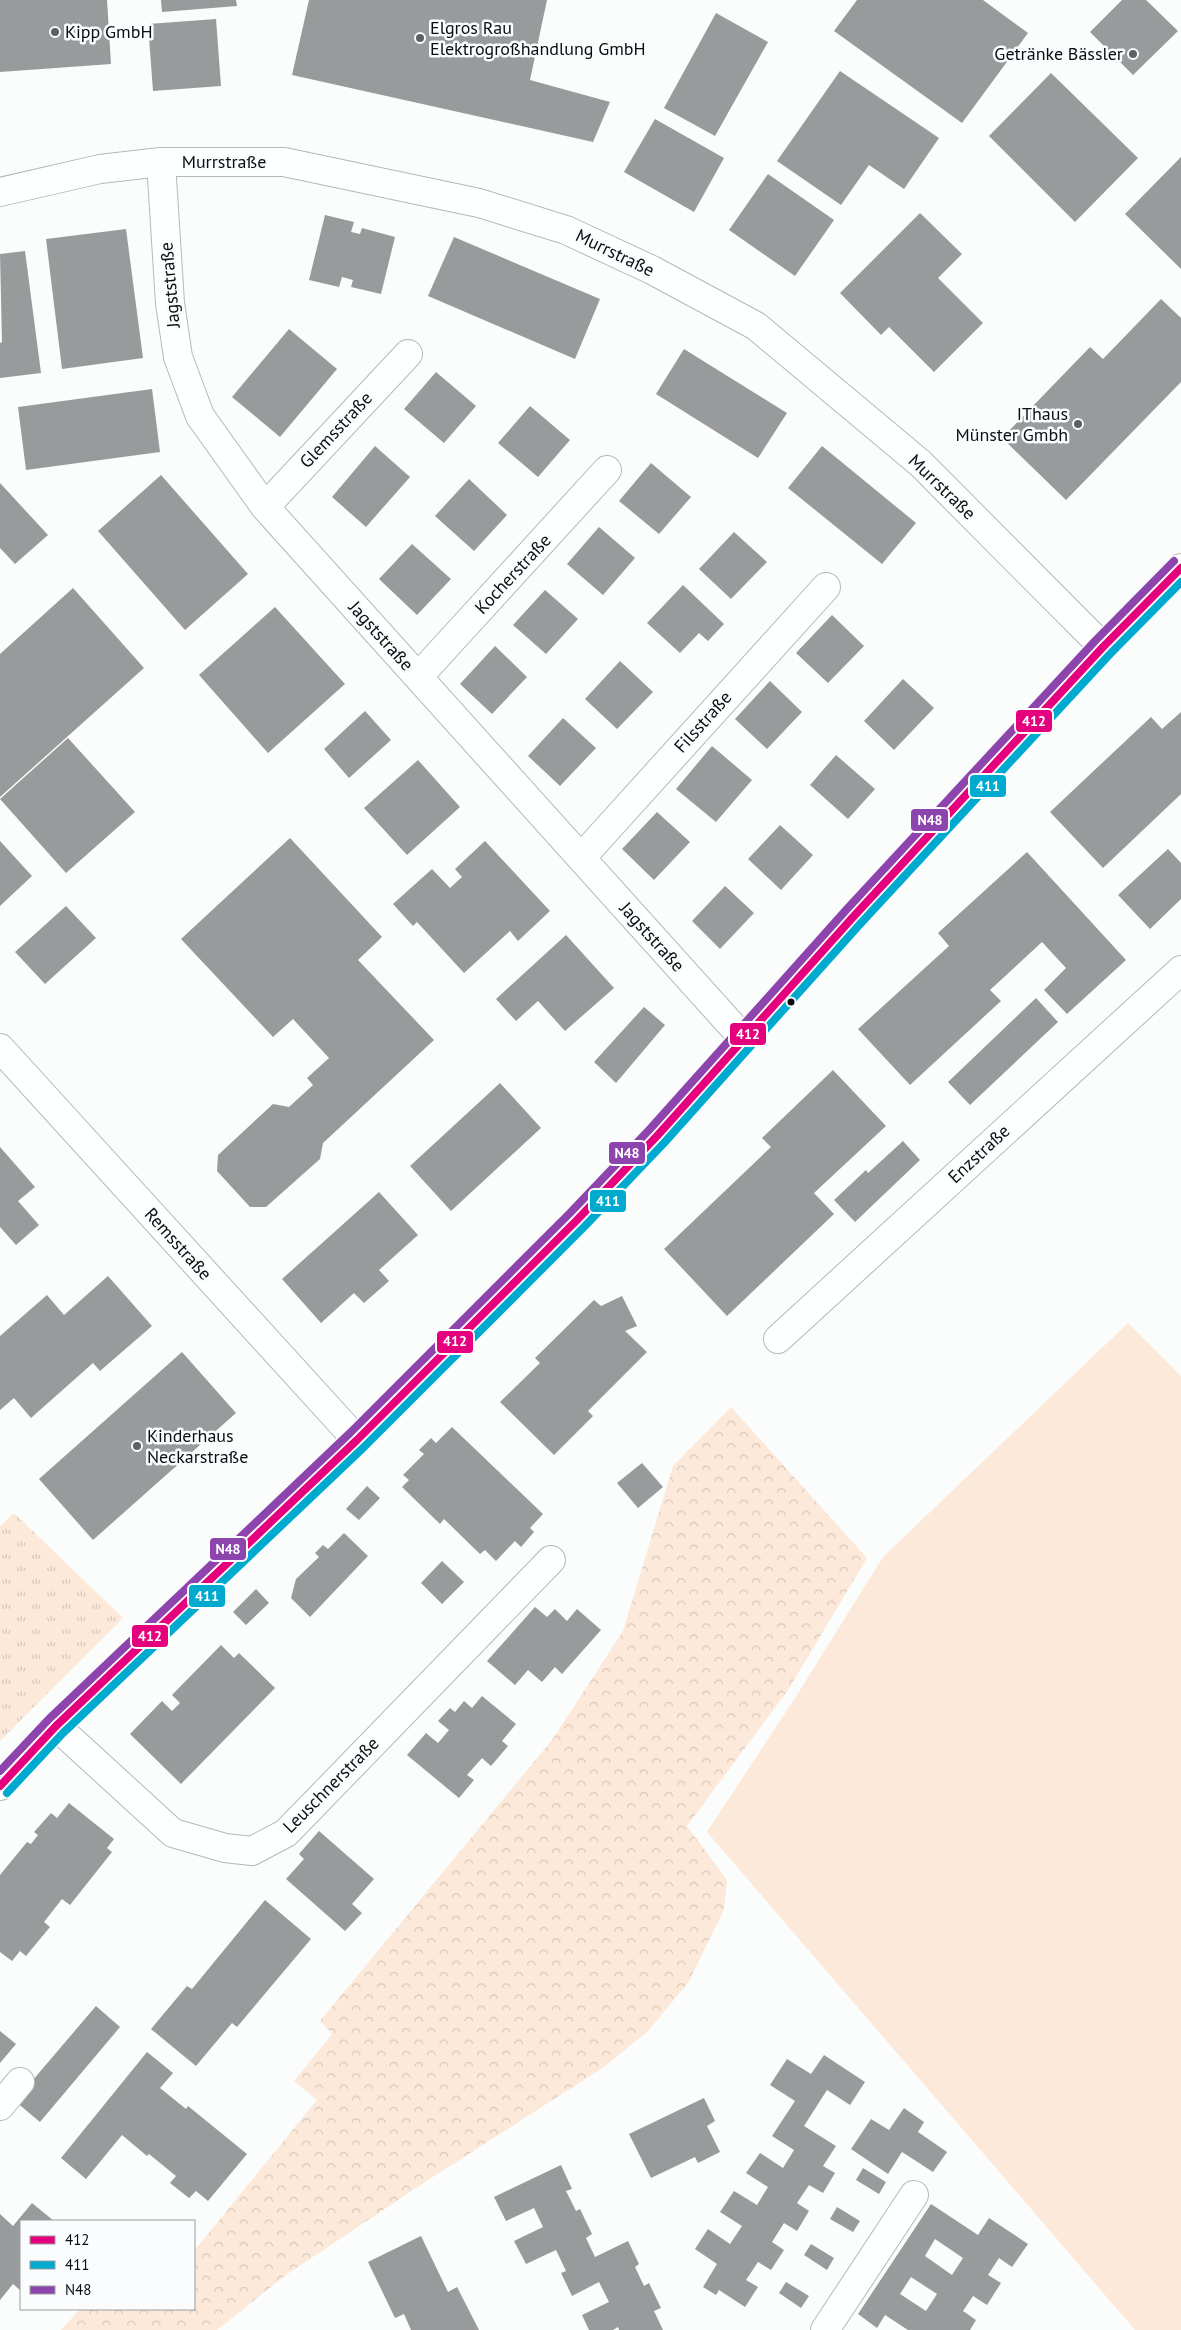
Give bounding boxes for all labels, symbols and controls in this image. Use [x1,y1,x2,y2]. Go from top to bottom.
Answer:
place label: Elgros Rau Elektrogroßhandlung GmbH [430,16,646,60]
place label: Kipp GmbH [65,20,153,43]
marker: Kipp GmbH [49,26,61,38]
marker: Elgros Rau Elektrogroßhandlung GmbH [414,32,426,44]
place label: Getränke Bässler [994,42,1123,65]
marker: Getränke Bässler [1127,48,1139,60]
street label: Murrstraße [182,150,266,173]
street label: Murrstraße [572,224,658,281]
street label: Jagststraße [154,241,185,330]
street label: Glemsstraße [294,387,377,473]
place label: IThaus Münster Gmbh [955,402,1068,446]
marker: IThaus Münster Gmbh [1072,418,1084,430]
street label: Murrstraße [904,449,981,524]
street label: Kocherstraße [470,529,556,619]
street label: Jagststraße [343,595,419,675]
street label: Filsstraße [669,686,736,757]
line badge: 412 [1015,709,1053,733]
text: 412 [1022,712,1046,730]
line badge: 411 [969,774,1007,798]
text: 411 [976,777,1000,795]
line badge: N48 [910,808,949,832]
text: N48 [917,811,943,829]
street label: Jagststraße [614,896,690,976]
unlabelled marker [786,997,796,1007]
line badge: 412 [729,1022,767,1046]
text: 412 [736,1025,760,1043]
street label: Enzstraße [943,1119,1014,1188]
line badge: N48 [608,1141,646,1165]
text: N48 [614,1144,640,1162]
line badge: 411 [589,1189,627,1213]
text: 411 [596,1192,620,1210]
street label: Remsstraße [140,1203,217,1285]
line badge: 412 [436,1330,474,1354]
text: 412 [443,1332,467,1350]
place label: Kinderhaus Neckarstraße [147,1424,248,1468]
marker: Kinderhaus Neckarstraße [131,1440,143,1452]
line badge: N48 [209,1537,247,1561]
text: N48 [215,1540,241,1558]
line badge: 411 [188,1584,226,1608]
text: 411 [195,1587,219,1605]
line badge: 412 [131,1624,169,1648]
text: 412 [138,1627,162,1645]
street label: Leuschnerstraße [278,1732,383,1837]
legend [20,2220,195,2310]
text: 412 [65,2230,90,2249]
text: 411 [65,2255,90,2274]
text: N48 [65,2280,91,2299]

